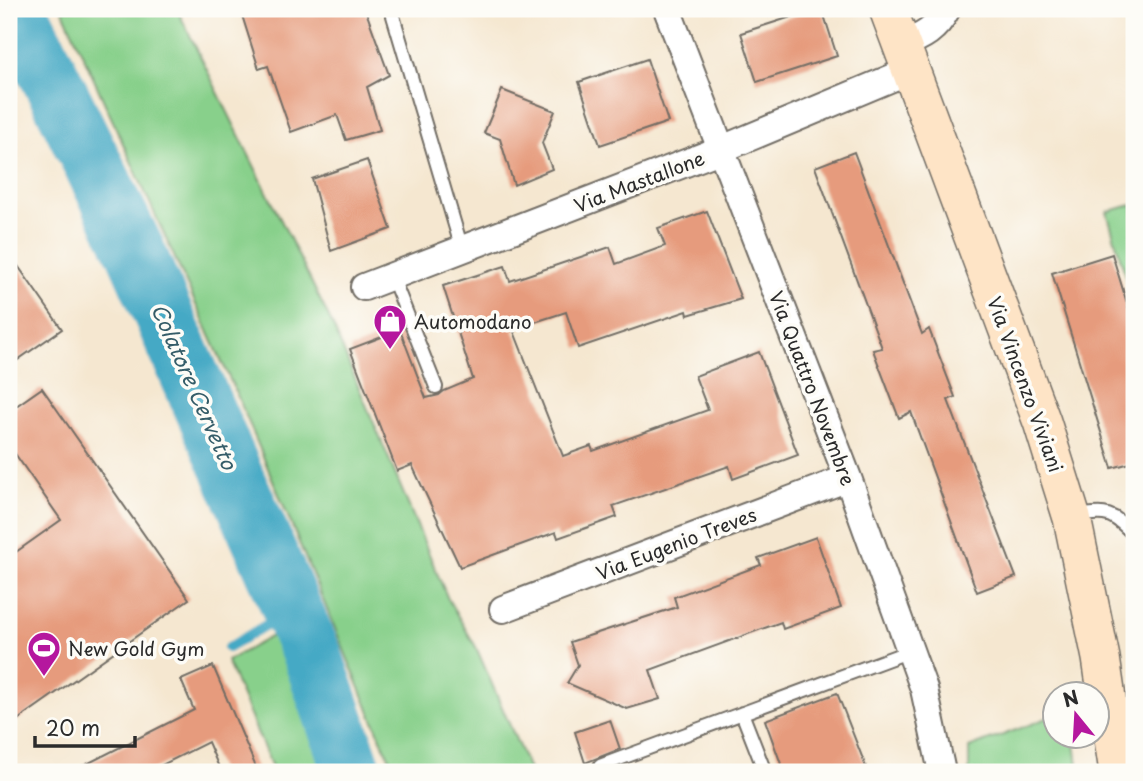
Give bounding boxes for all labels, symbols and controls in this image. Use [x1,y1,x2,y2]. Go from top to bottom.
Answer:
street label: Via Mastallone [570,143,708,219]
street label: Via Quattro Novembre [763,287,863,489]
street label: Via Vincenzo Viviani [981,292,1071,476]
water label: Colatore Cervetto [144,298,247,475]
shop icon: Automodano [371,302,409,351]
place label: Automodano [414,307,531,335]
street label: Via Eugenio Treves [592,499,760,587]
sports icon: New Gold Gym [25,629,63,678]
place label: New Gold Gym [68,634,204,662]
north arrow [1042,680,1112,750]
text: N [1059,682,1082,714]
scale bar [35,704,135,748]
text: 20 m [46,711,100,743]

